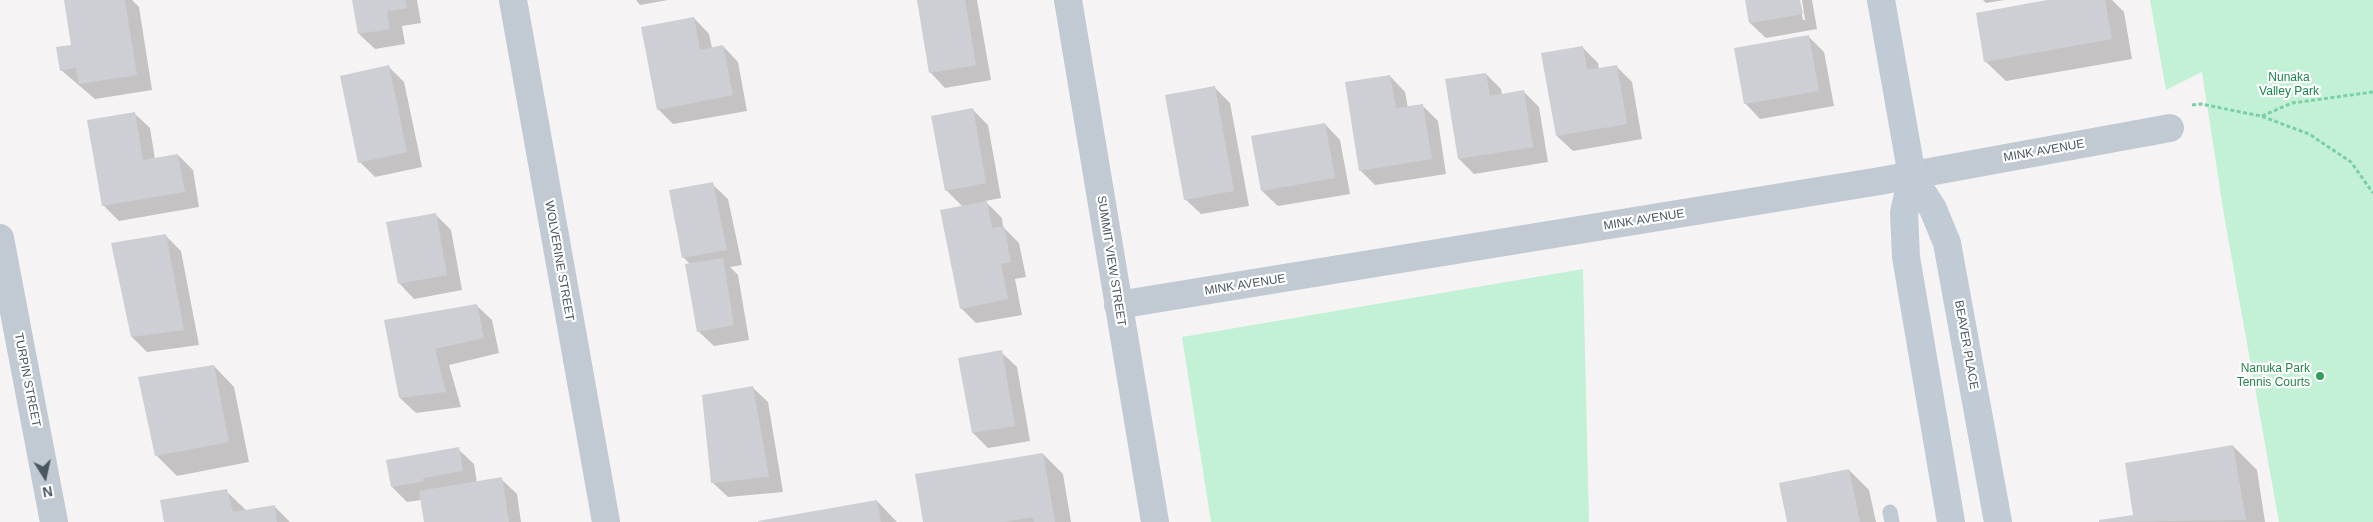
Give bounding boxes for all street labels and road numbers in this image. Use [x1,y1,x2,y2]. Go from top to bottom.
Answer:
street label: MINK AVENUE [2002,137,2086,165]
street label: SUMMIT VIEW STREET [1094,195,1128,327]
street label: WOLVERINE STREET [541,200,577,322]
street label: MINK AVENUE [1602,206,1686,234]
street label: MINK AVENUE [1203,271,1287,299]
street label: BEAVER PLACE [1951,299,1981,391]
street label: TURPIN STREET [11,332,43,428]

